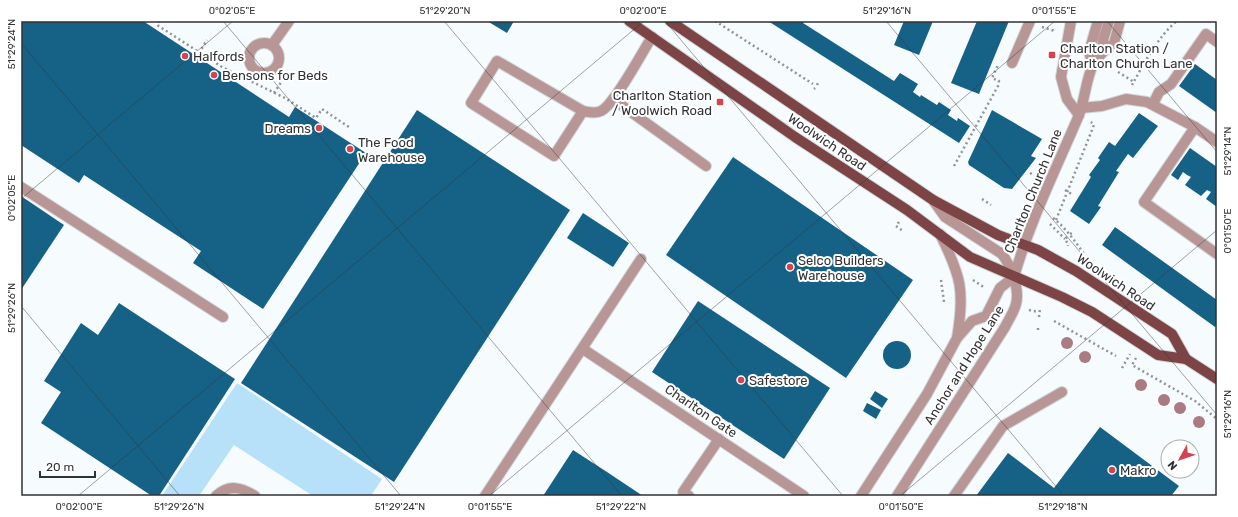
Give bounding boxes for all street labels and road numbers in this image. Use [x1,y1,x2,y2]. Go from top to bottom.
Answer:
street label: Woolwich Road [785,110,869,174]
street label: Charlton Church Lane [1001,127,1065,255]
street label: Woolwich Road [1074,250,1158,314]
street label: Anchor and Hope Lane [921,303,1007,427]
street label: Charlton Gate [662,381,740,441]

